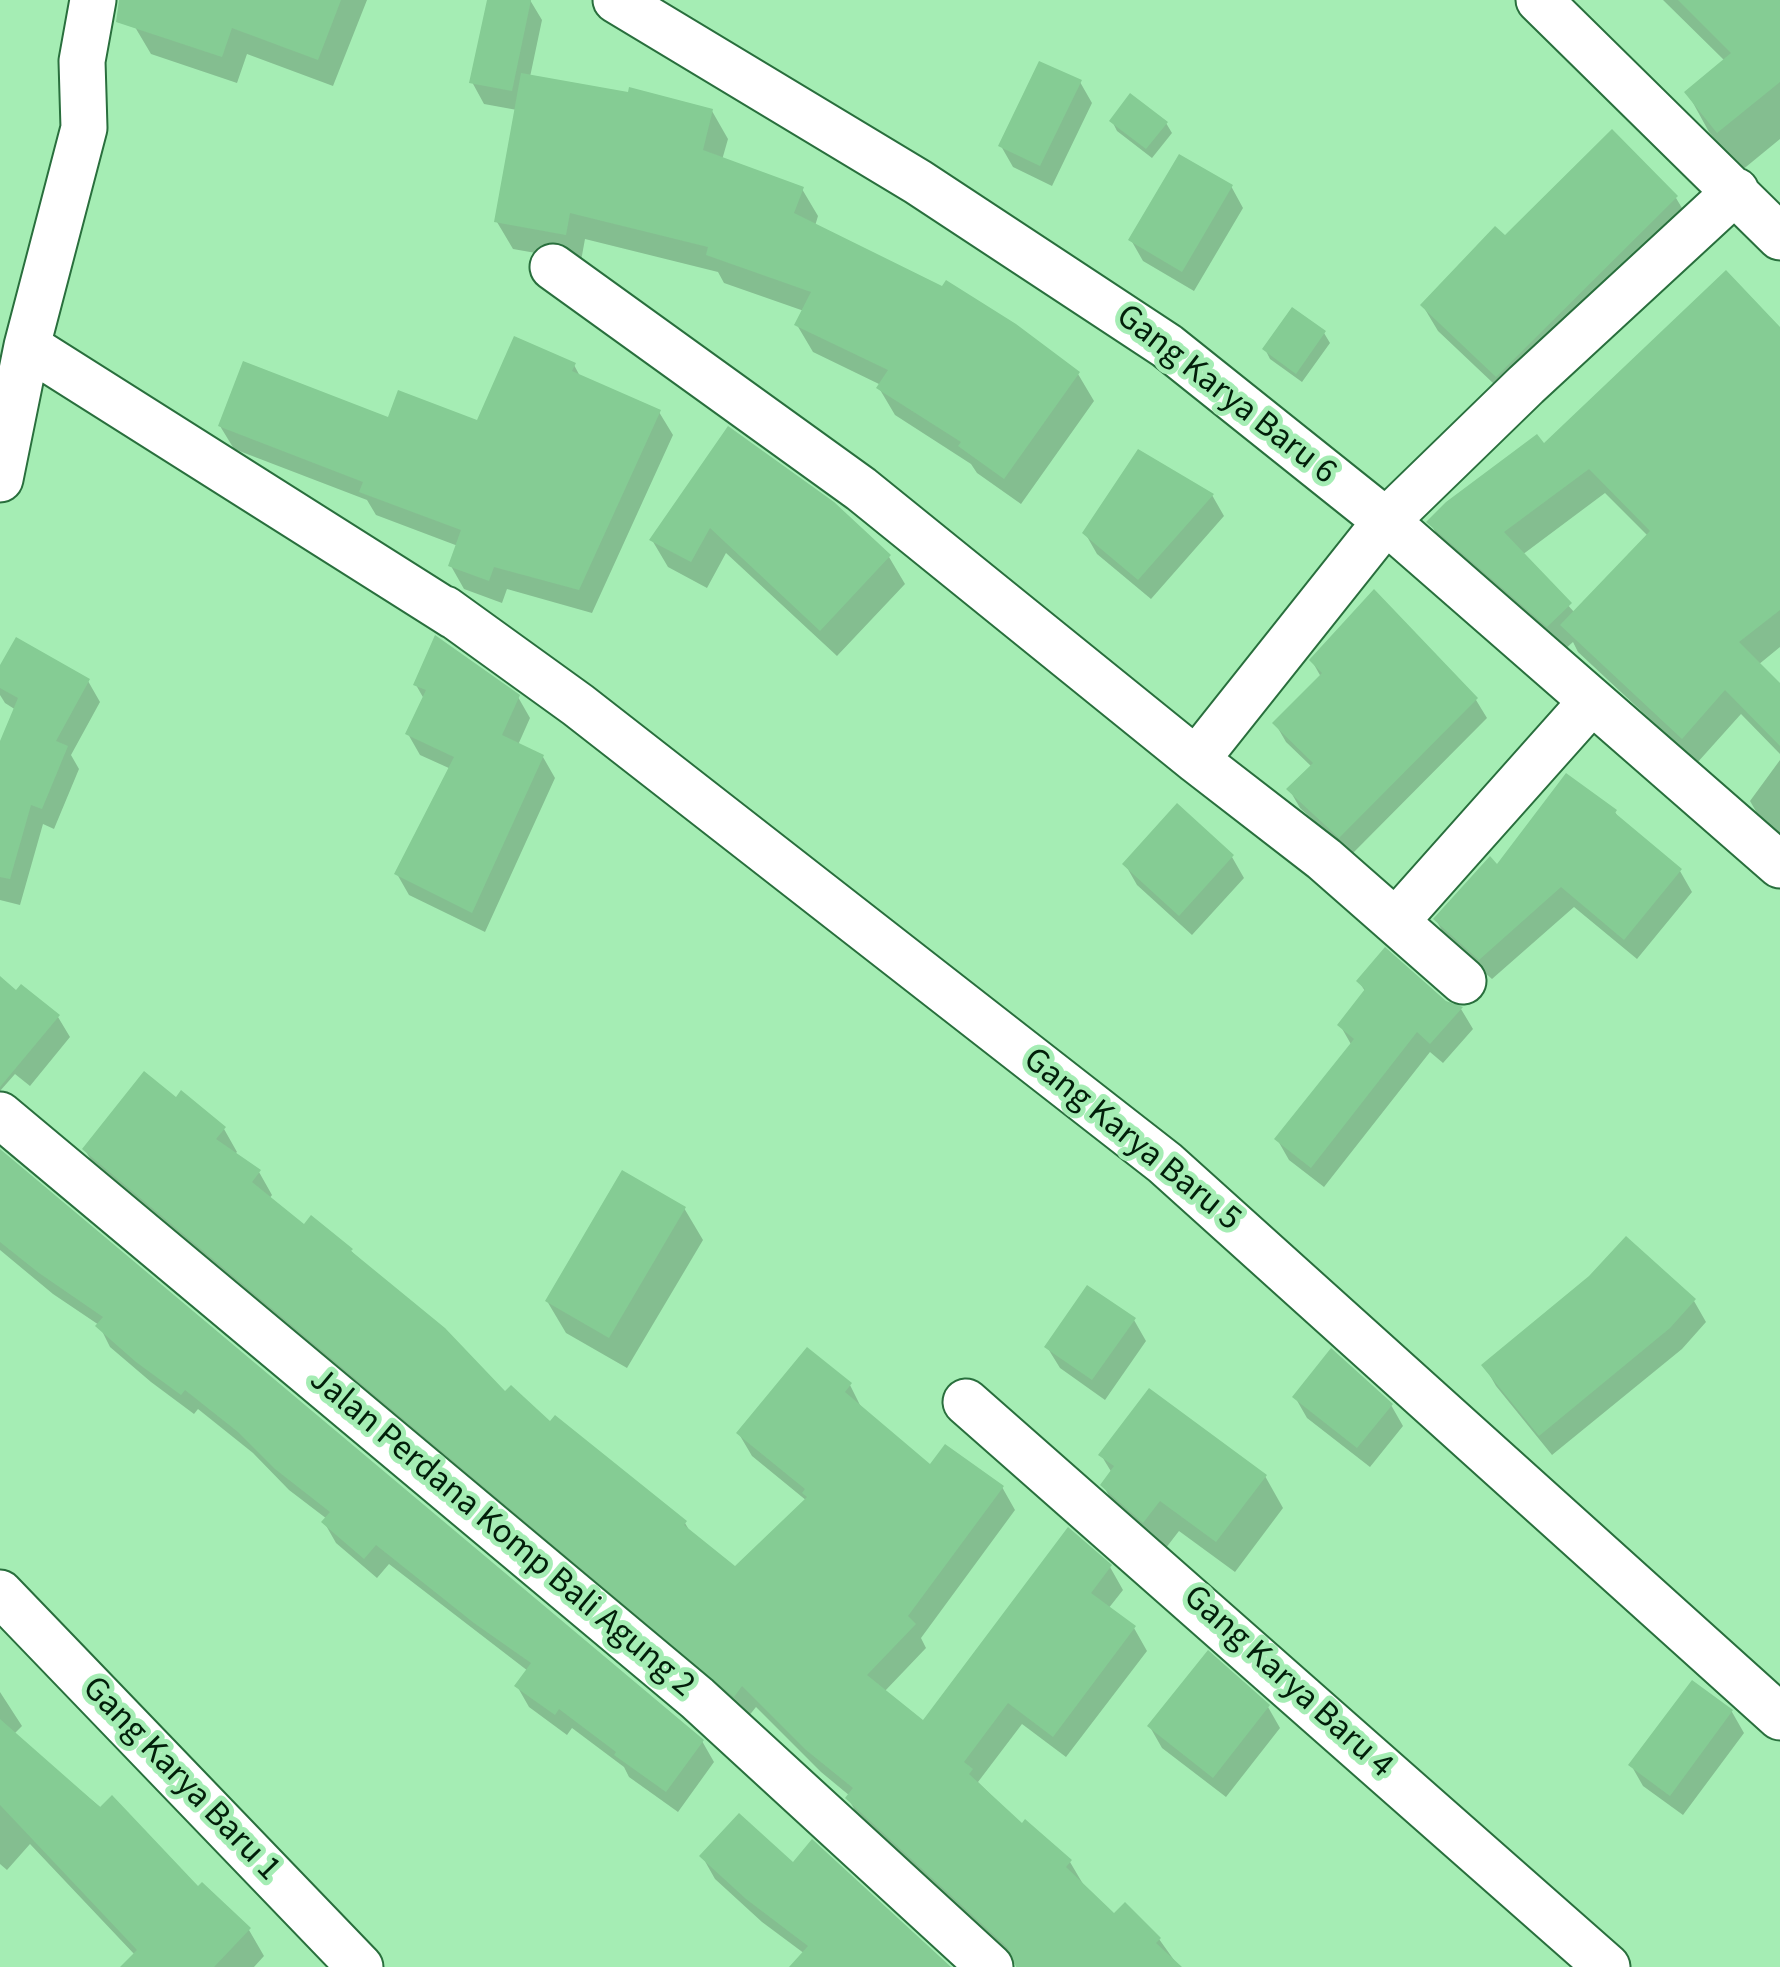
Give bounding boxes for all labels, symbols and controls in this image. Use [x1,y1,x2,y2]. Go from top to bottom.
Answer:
street label: Gang Karya Baru 6 [1106,297,1344,495]
street label: Gang Karya Baru 5 [1014,1040,1248,1242]
street label: Jalan Perdana Komp Bali Agung 2 [300,1360,702,1708]
street label: Gang Karya Baru 4 [1173,1578,1401,1788]
street label: Gang Karya Baru 1 [72,1669,288,1891]

